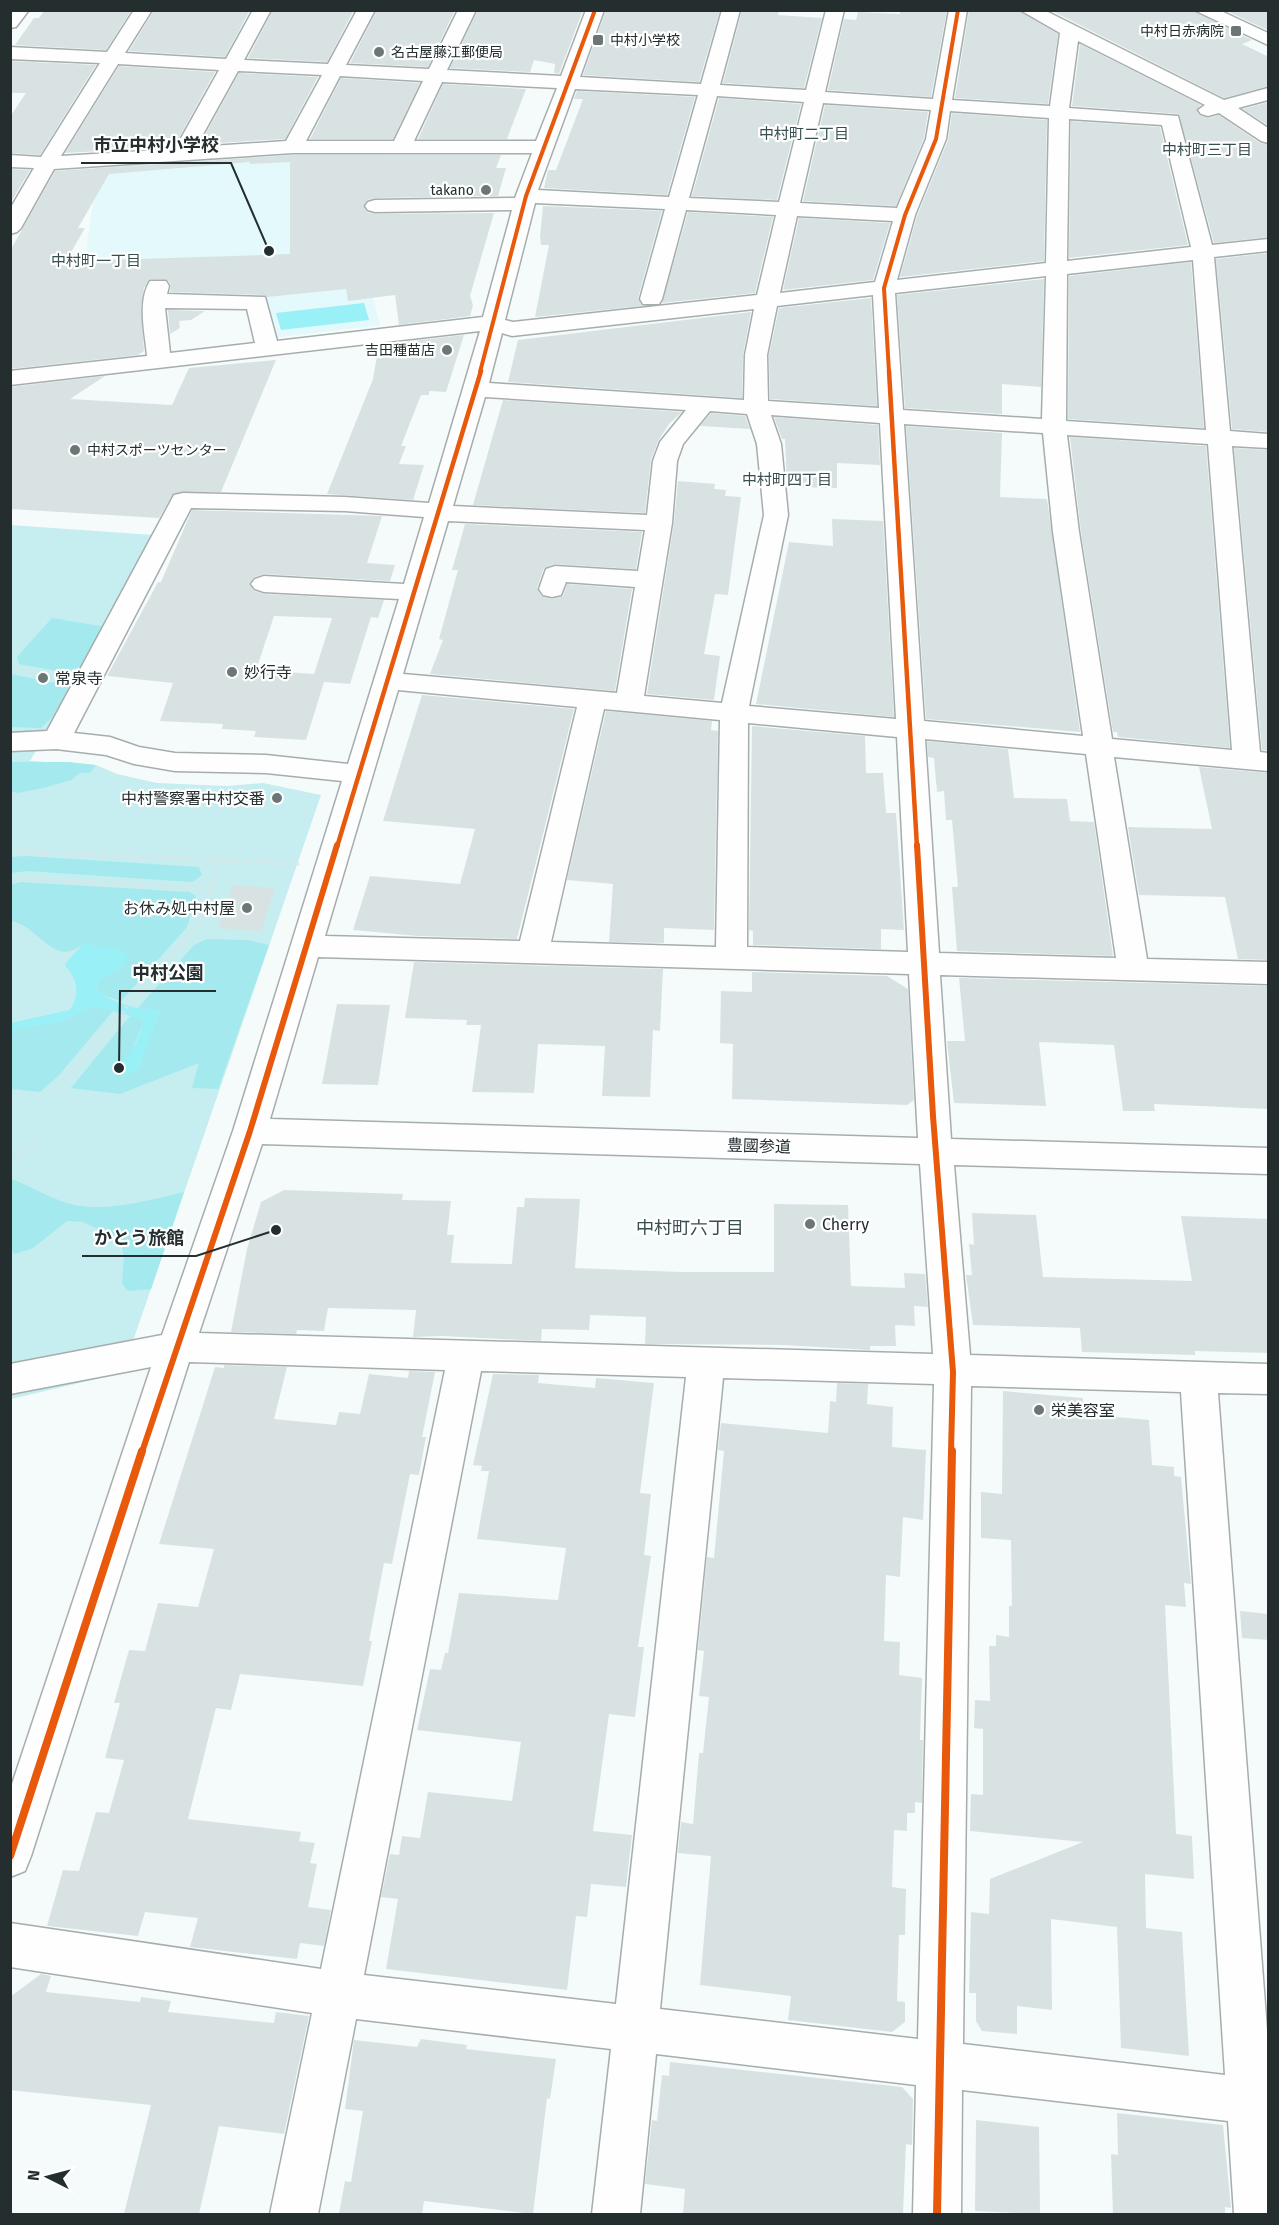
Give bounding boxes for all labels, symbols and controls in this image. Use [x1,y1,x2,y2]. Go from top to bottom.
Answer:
place label: 中村日赤病院 [1140,23,1224,40]
marker: 中村日赤病院 [1229,24,1243,38]
place label: 中村小学校 [610,32,680,49]
marker: 中村小学校 [591,33,605,47]
place label: 名古屋藤江郵便局 [391,44,503,61]
marker: 名古屋藤江郵便局 [372,45,386,59]
district label: 中村町二丁目 [759,125,849,143]
callout: 市立中村小学校 [81,127,231,163]
text: 市立中村小学校 [93,134,219,156]
district label: 中村町三丁目 [1162,141,1252,159]
place label: takano [430,182,474,199]
marker: takano [479,183,493,197]
district label: 中村町一丁目 [51,252,141,270]
place label: 吉田種苗店 [365,342,435,359]
marker: 吉田種苗店 [440,343,454,357]
place label: 中村スポーツセンター [87,442,227,459]
marker: 中村スポーツセンター [68,443,82,457]
district label: 中村町四丁目 [742,471,832,489]
place label: 妙行寺 [244,663,292,682]
marker: 妙行寺 [225,665,239,679]
place label: 常泉寺 [55,669,103,688]
marker: 常泉寺 [36,671,50,685]
place label: 中村警察署中村交番 [121,789,265,808]
marker: 中村警察署中村交番 [270,791,284,805]
place label: お休み処中村屋 [123,899,235,918]
marker: お休み処中村屋 [240,901,254,915]
callout: 中村公園 [120,955,216,991]
text: 中村公園 [132,962,204,984]
street label: 豊國参道 [727,1135,791,1157]
place label: Cherry [822,1215,869,1234]
district label: 中村町六丁目 [636,1217,744,1239]
marker: Cherry [803,1217,817,1231]
callout: かとう旅館 [82,1220,196,1256]
text: かとう旅館 [94,1227,184,1249]
place label: 栄美容室 [1051,1401,1115,1420]
marker: 栄美容室 [1032,1403,1046,1417]
north arrow [18,2147,78,2207]
text: N [24,2169,44,2182]

